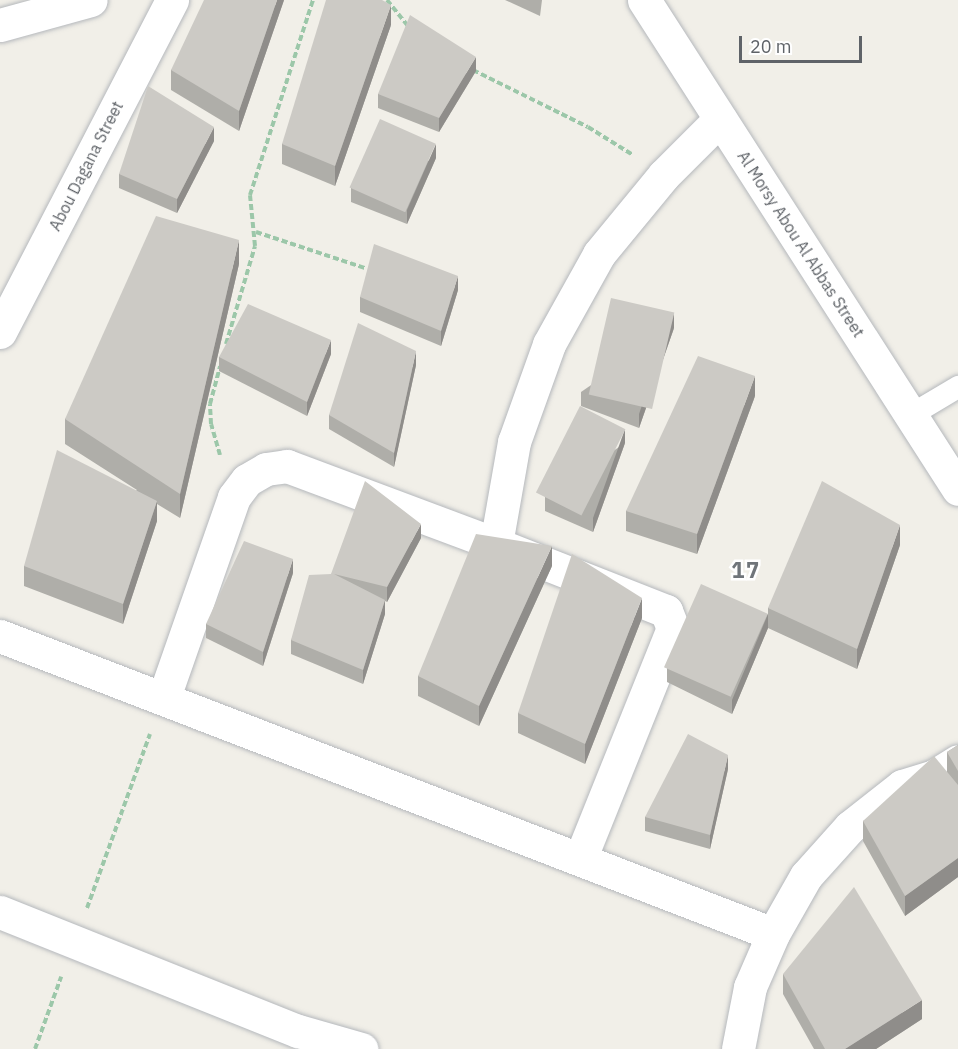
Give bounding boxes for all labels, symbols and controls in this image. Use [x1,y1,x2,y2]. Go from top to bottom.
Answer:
scale bar [742,24,865,62]
text: 20 m [750,35,792,58]
street label: Abou Dagana Street [45,98,127,234]
street label: Al Morsy Abou Al Abbas Street [734,147,868,341]
district label: 17 [731,557,761,583]

